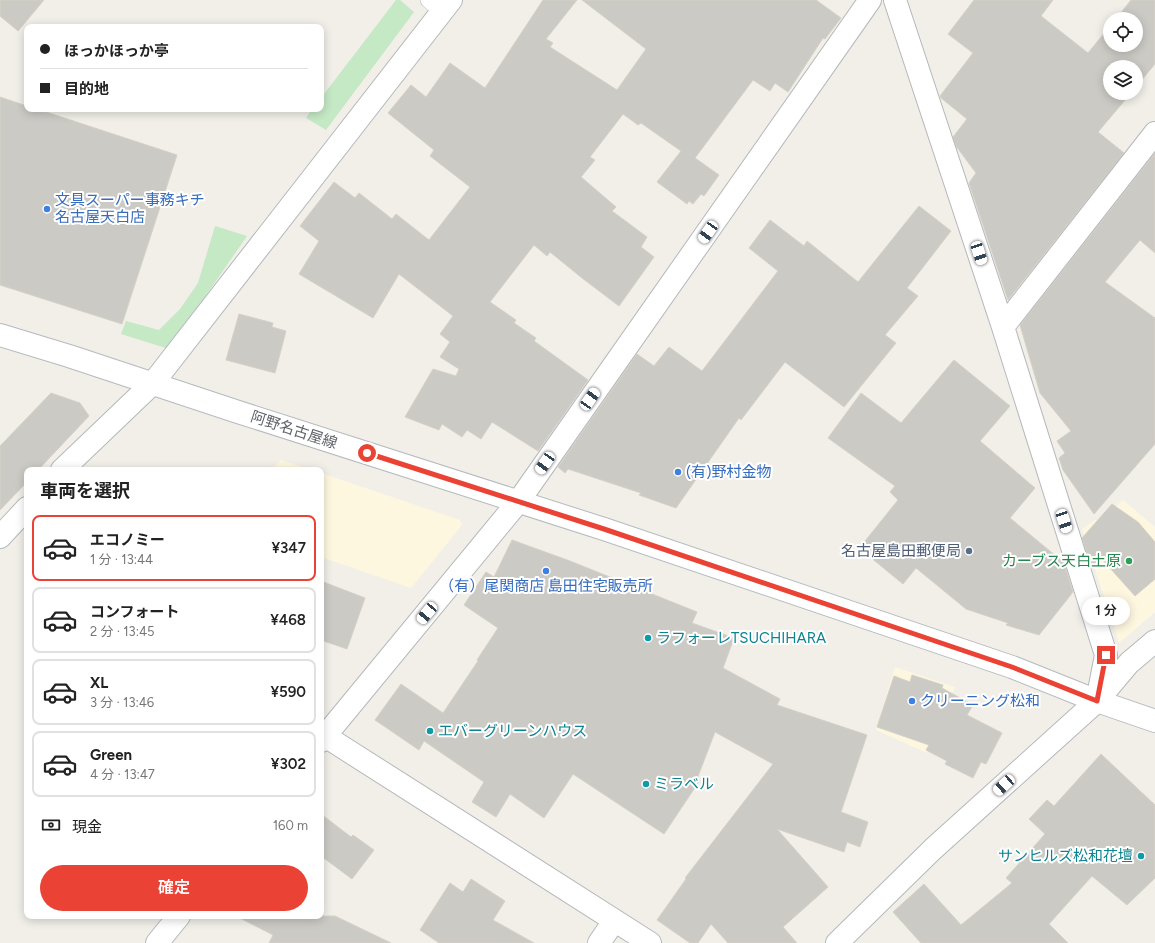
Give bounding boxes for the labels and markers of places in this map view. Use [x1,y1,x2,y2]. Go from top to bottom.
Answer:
place label: 文具スーパー事務キチ 名古屋天白店 [55,191,205,226]
marker: 文具スーパー事務キチ 名古屋天白店 [42,204,52,214]
place label: (有)野村金物 [686,463,772,481]
marker: (有)野村金物 [673,467,683,477]
place label: 名古屋島田郵便局 [841,542,961,560]
marker: 名古屋島田郵便局 [964,546,974,556]
place label: カーブス天白土原 [1002,552,1121,570]
marker: カーブス天白土原 [1124,556,1134,566]
marker: （有）尾関商店 島田住宅販売所 [541,566,551,576]
place label: （有）尾関商店 島田住宅販売所 [439,577,653,595]
place label: ラフォーレTSUCHIHARA [656,629,826,647]
marker: ラフォーレTSUCHIHARA [643,633,653,643]
place label: クリーニング松和 [920,692,1040,710]
marker: クリーニング松和 [907,696,917,706]
place label: エバーグリーンハウス [438,722,587,740]
marker: エバーグリーンハウス [425,726,435,736]
place label: ミラベル [654,775,714,793]
marker: ミラベル [641,779,651,789]
place label: サンヒルズ松和花壇 [998,847,1133,865]
marker: サンヒルズ松和花壇 [1136,851,1146,861]

